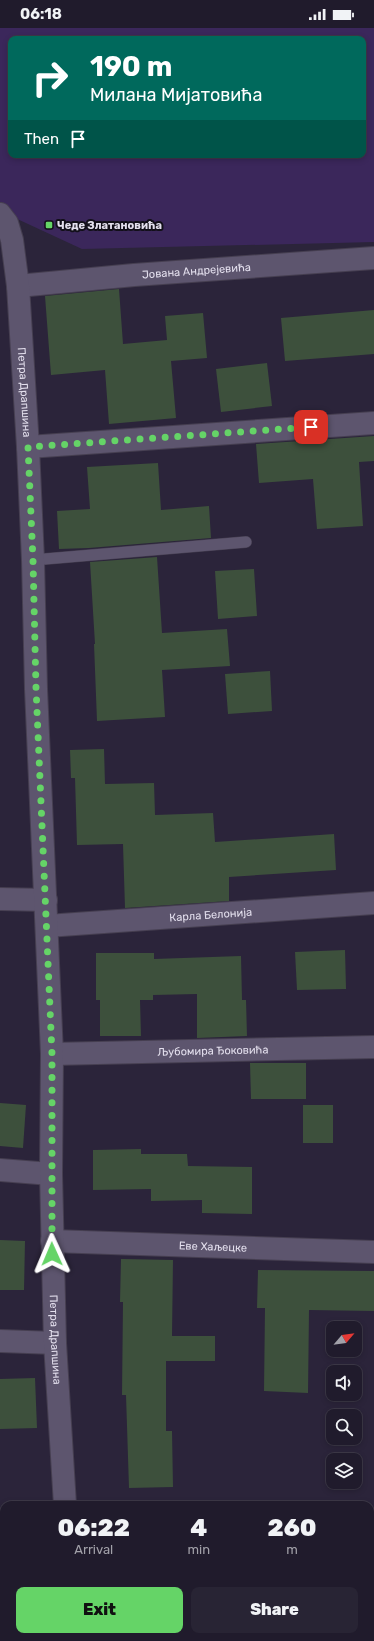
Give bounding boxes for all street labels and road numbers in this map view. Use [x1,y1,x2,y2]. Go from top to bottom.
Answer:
street label: Јована Андрејевића [141,260,251,281]
street label: Петра Драпшина [15,347,34,438]
street label: Карла Белонија [169,905,252,924]
street label: Љубомира Ђоковића [157,1043,269,1058]
street label: Еве Хаљецке [179,1239,247,1254]
street label: Петра Драпшина [47,1294,64,1385]

